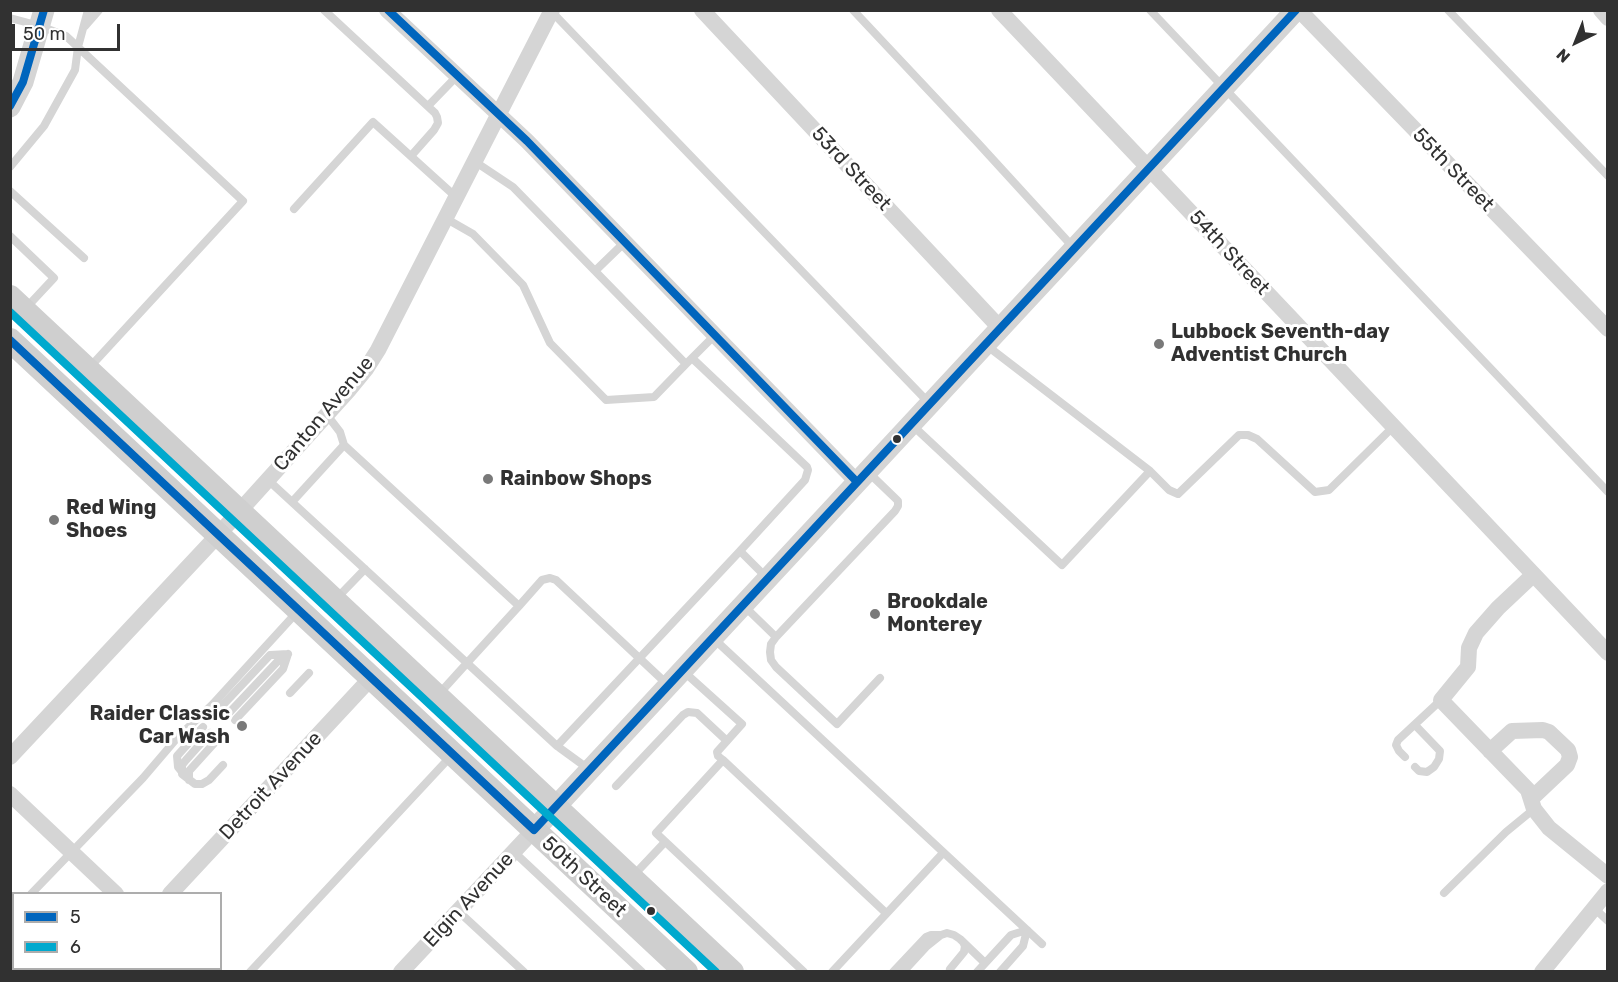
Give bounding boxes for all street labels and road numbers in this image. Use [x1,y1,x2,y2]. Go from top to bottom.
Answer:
street label: 53rd Street [806,122,896,216]
street label: 55th Street [1407,123,1499,217]
street label: 54th Street [1184,206,1274,300]
street label: Canton Avenue [269,352,379,476]
street label: Detroit Avenue [215,727,327,845]
street label: 50th Street [537,832,631,922]
street label: Elgin Avenue [419,848,519,952]

